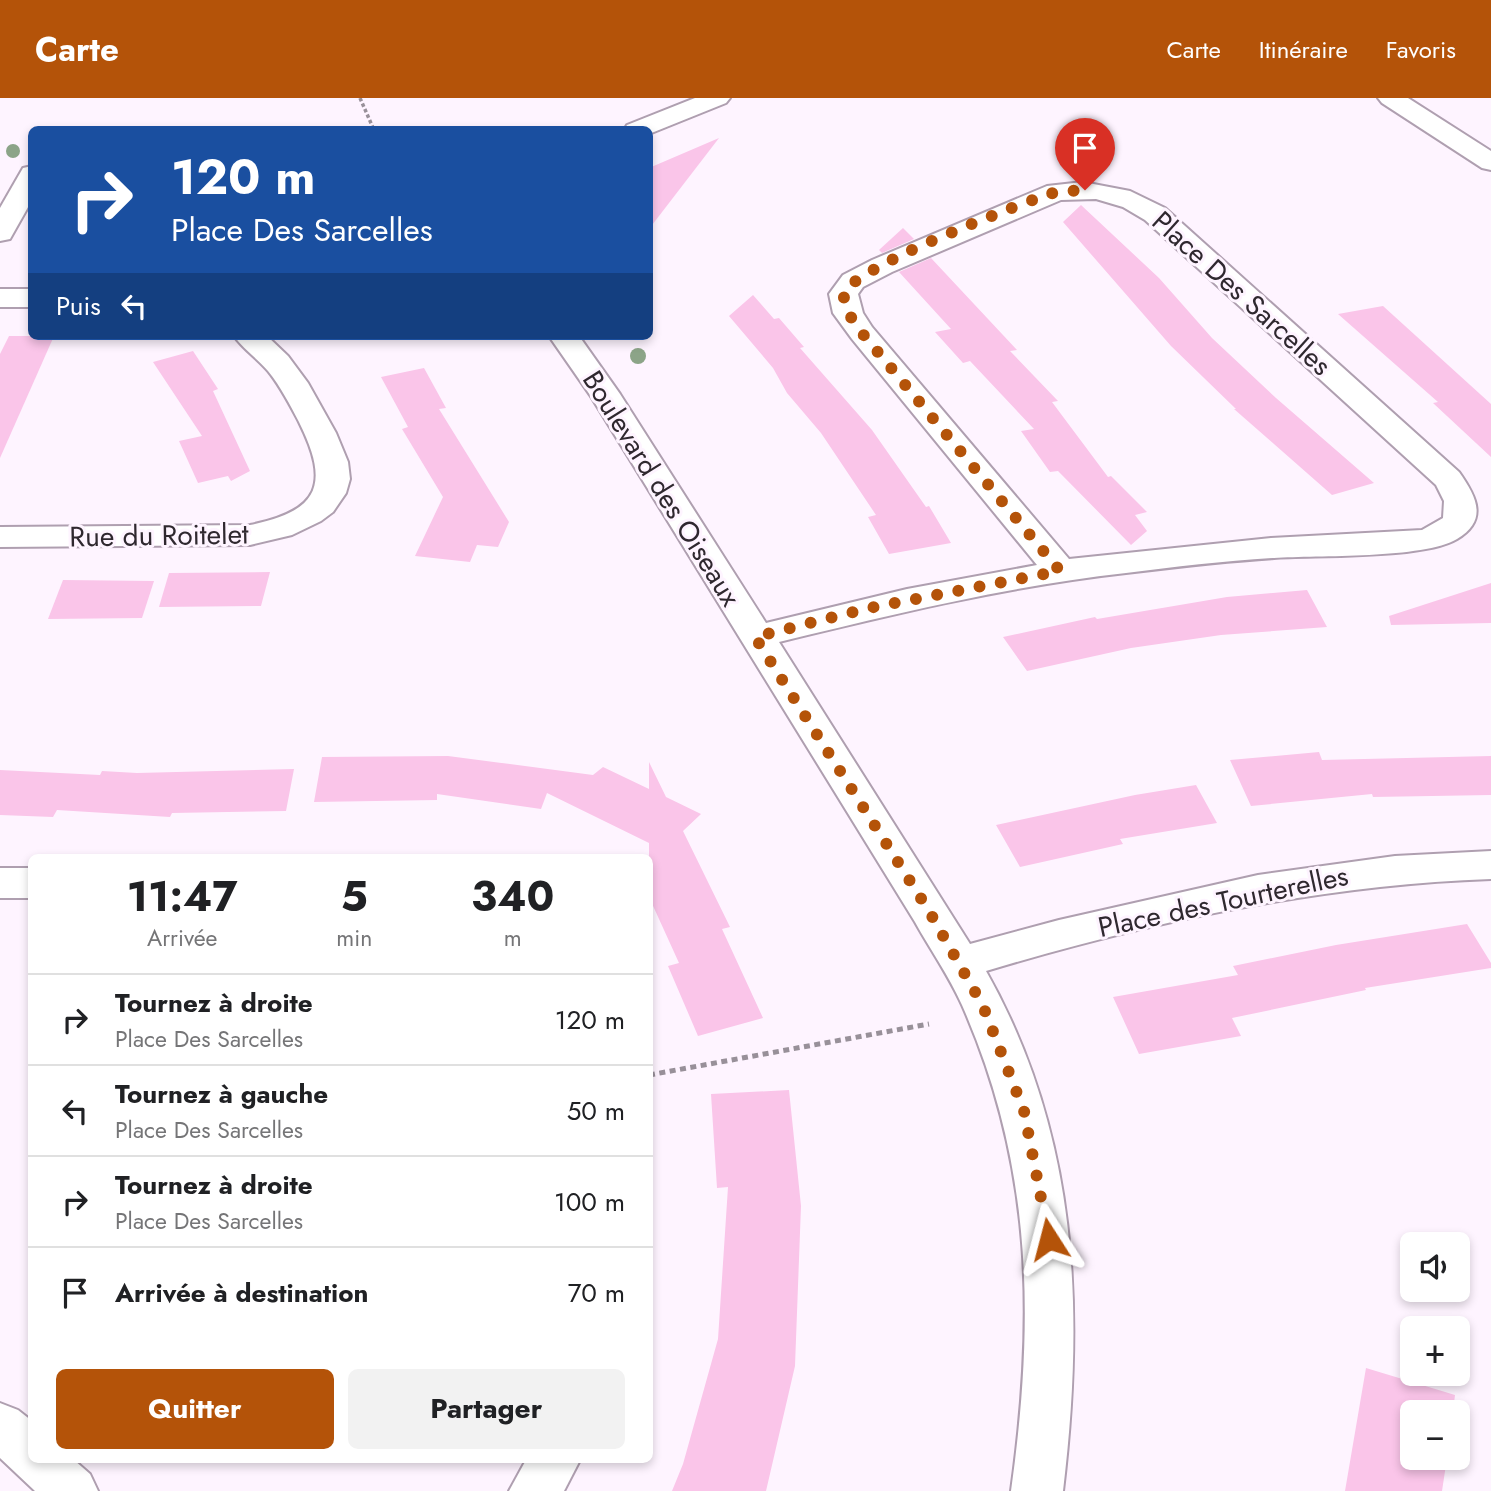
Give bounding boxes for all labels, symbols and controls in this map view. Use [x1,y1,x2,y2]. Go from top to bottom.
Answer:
text: Carte [35,26,119,73]
text: Carte [1166,32,1221,67]
text: Itinéraire [1259,32,1348,67]
text: Favoris [1386,32,1456,67]
pin [1055,118,1115,190]
icon: arrive [1066,129,1104,167]
text: 120 m [171,142,315,212]
icon: right [56,154,147,245]
street label: Place Des Sarcelles [1143,202,1340,385]
text: Place Des Sarcelles [171,207,433,253]
text: Puis [56,287,101,325]
icon: left [115,287,153,325]
street label: Boulevard des Oiseaux [572,363,751,614]
street label: Rue du Roitelet [69,513,249,558]
street label: Place des Tourterelles [1094,855,1352,948]
text: 11:47 [127,866,238,927]
text: 5 [341,866,368,927]
text: 340 [471,866,554,927]
text: Arrivée [147,921,217,955]
text: min [336,921,372,955]
text: m [504,921,522,955]
text: Tournez à droite [115,984,313,1022]
icon: right [56,1001,94,1039]
text: 120 m [555,1001,625,1039]
text: Place Des Sarcelles [115,1022,303,1056]
text: Tournez à gauche [115,1075,328,1113]
icon: left [56,1092,94,1130]
text: 50 m [567,1092,625,1130]
text: Place Des Sarcelles [115,1113,303,1147]
text: Tournez à droite [115,1166,313,1204]
icon: right [56,1183,94,1221]
text: 100 m [554,1183,625,1221]
position arrow [1012,1202,1086,1276]
text: Place Des Sarcelles [115,1204,303,1238]
map controls [1400,1232,1470,1470]
button: sound [1400,1232,1470,1302]
icon: arrive [56,1274,94,1312]
text: Arrivée à destination [115,1274,368,1312]
text: 70 m [568,1274,625,1312]
button: + [1400,1316,1470,1386]
button: Quitter [56,1369,334,1449]
button: Partager [348,1369,625,1449]
button: − [1400,1400,1470,1470]

